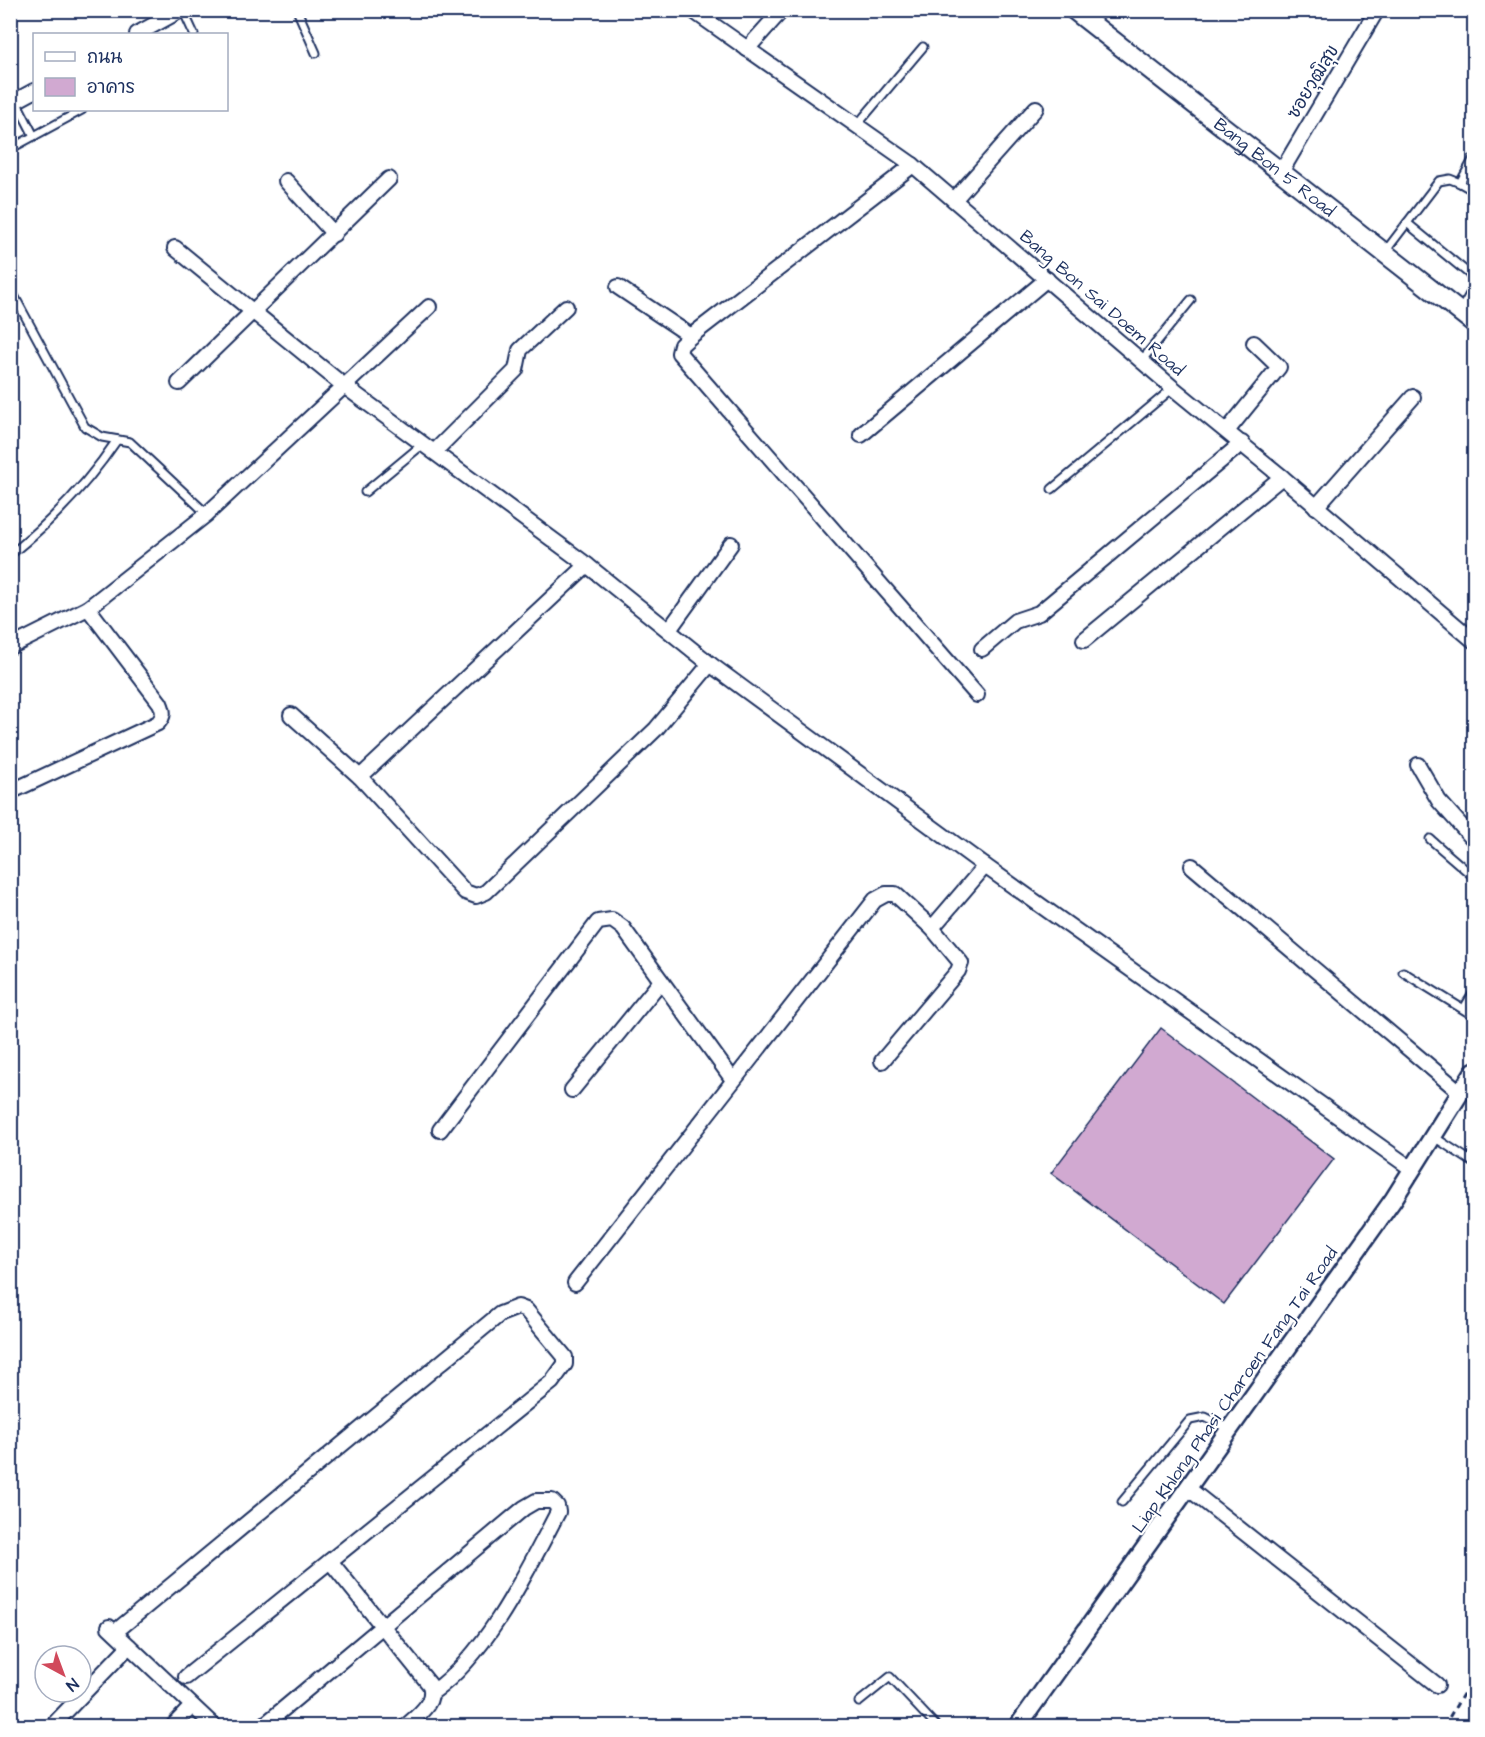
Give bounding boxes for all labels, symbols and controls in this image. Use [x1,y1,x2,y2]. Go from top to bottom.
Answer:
legend [33,33,228,111]
street label: ซอยวุฒิสุข [1281,40,1346,124]
text: ถนน [87,45,122,70]
text: อาคาร [87,75,135,100]
street label: Bang Bon 5 Road [1209,112,1341,223]
street label: Bang Bon Sai Doem Road [1013,224,1190,383]
street label: Liap Khlong Phasi Charoen Fang Tai Road [1126,1242,1345,1539]
north arrow [33,1644,93,1704]
text: N [61,1673,83,1696]

